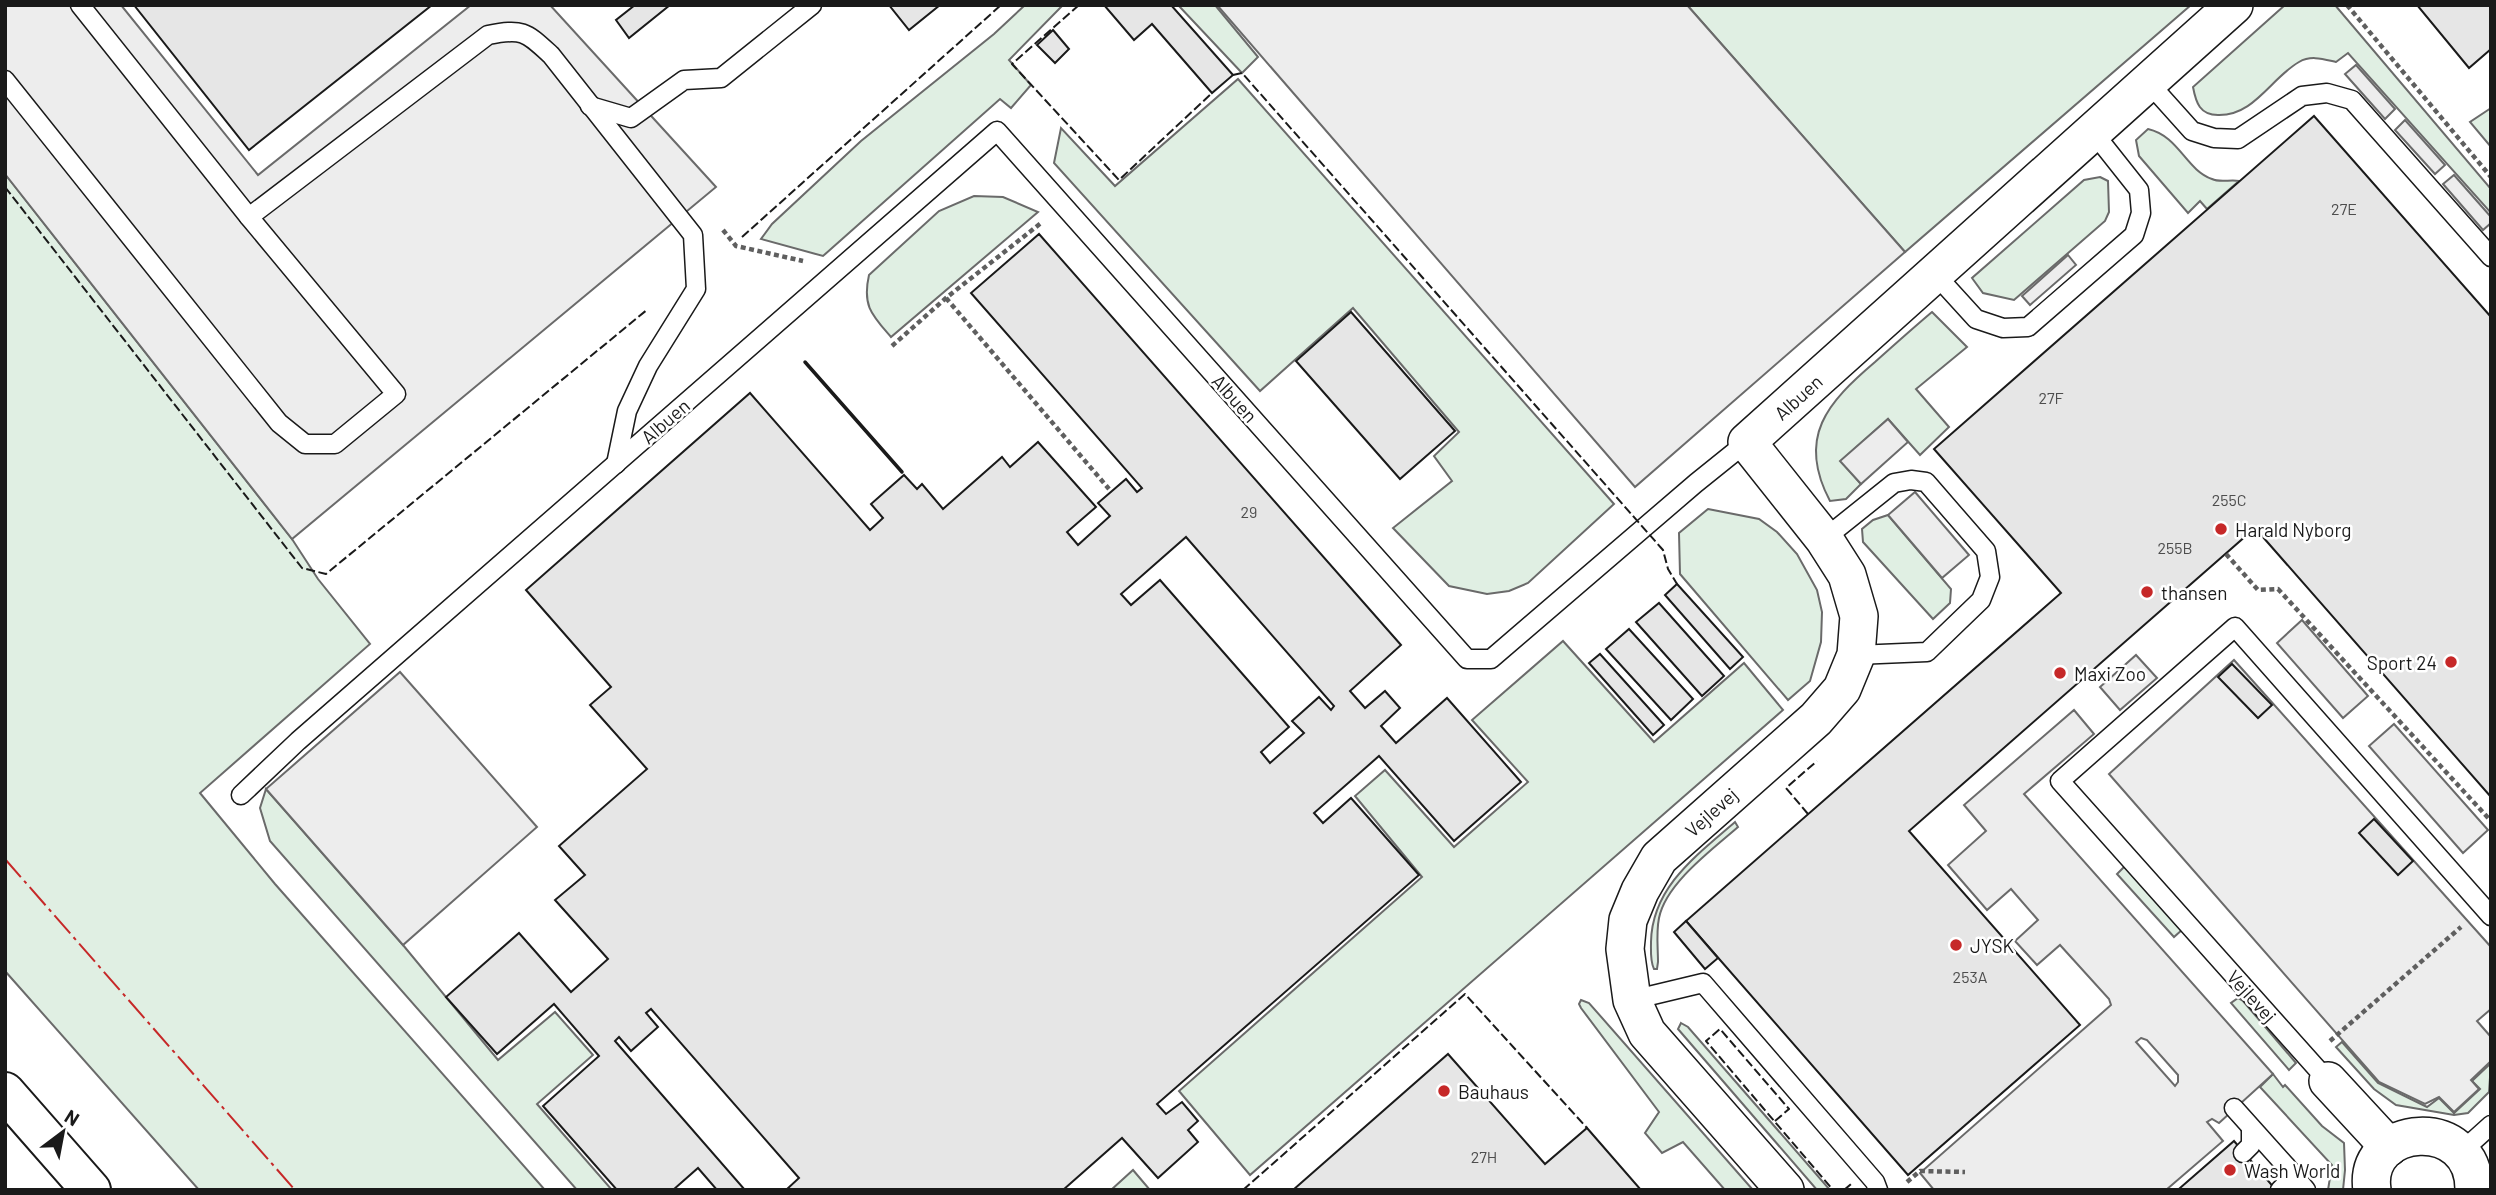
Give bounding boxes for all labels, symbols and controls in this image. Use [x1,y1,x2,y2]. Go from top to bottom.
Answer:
house number: 27E [2331,199,2357,218]
street label: Albuen [1207,369,1263,427]
street label: Albuen [1769,369,1827,425]
house number: 27F [2038,388,2064,407]
street label: Albuen [636,394,694,448]
house number: 255C [2212,490,2246,509]
house number: 29 [1241,502,1257,521]
place label: Harald Nyborg [2235,518,2351,541]
marker: Harald Nyborg [2213,521,2229,537]
house number: 255B [2157,538,2193,557]
place label: thansen [2161,581,2228,604]
marker: thansen [2139,584,2155,600]
place label: Sport 24 [2367,651,2437,674]
marker: Sport 24 [2443,654,2459,670]
place label: Maxi Zoo [2074,662,2146,685]
marker: Maxi Zoo [2052,665,2068,681]
street label: Vejlevej [1680,782,1742,842]
place label: JYSK [1970,934,2015,957]
marker: JYSK [1948,937,1964,953]
street label: Vejlevej [2222,965,2282,1027]
house number: 253A [1953,967,1988,986]
place label: Bauhaus [1458,1080,1529,1103]
marker: Bauhaus [1436,1083,1452,1099]
north arrow [28,1097,98,1167]
text: N [61,1104,84,1130]
house number: 27H [1471,1147,1497,1166]
place label: Wash World [2244,1159,2340,1182]
marker: Wash World [2222,1162,2238,1178]

